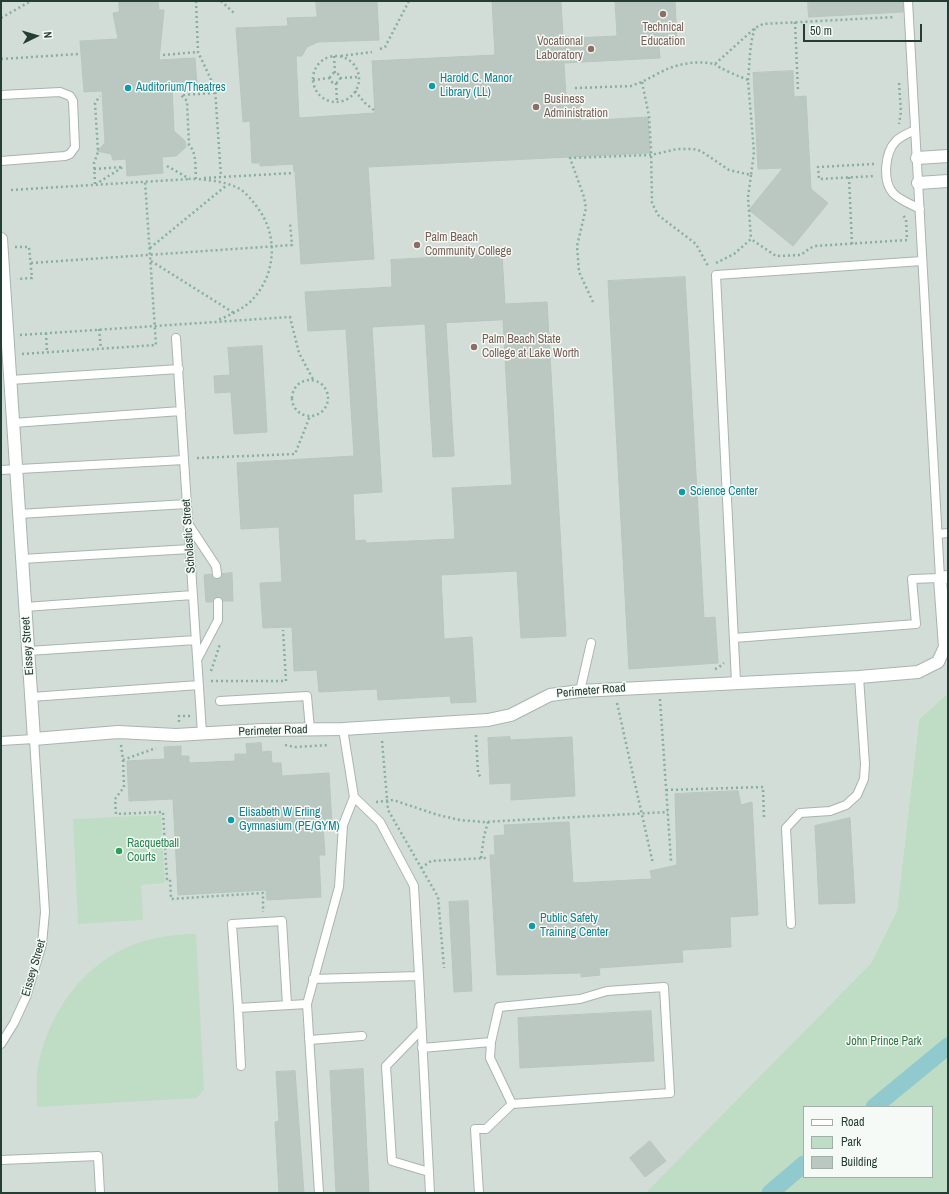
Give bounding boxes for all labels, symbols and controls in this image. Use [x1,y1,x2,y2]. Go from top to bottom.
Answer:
marker: Technical Education [658,9,668,19]
north arrow [16,16,56,56]
scale bar [805,16,924,42]
place label: Technical Education [641,21,685,49]
text: 50 m [810,23,832,39]
text: N [41,31,55,39]
place label: Vocational Laboratory [536,35,583,63]
marker: Vocational Laboratory [586,44,596,54]
place label: Harold C. Manor Library (LL) [440,72,512,100]
place label: Auditorium/Theatres [136,81,226,95]
marker: Harold C. Manor Library (LL) [427,81,437,91]
marker: Auditorium/Theatres [123,83,133,93]
place label: Business Administration [544,93,608,121]
marker: Business Administration [531,102,541,112]
place label: Palm Beach Community College [425,231,511,259]
marker: Palm Beach Community College [412,240,422,250]
place label: Palm Beach State College at Lake Worth [482,333,579,361]
marker: Palm Beach State College at Lake Worth [469,342,479,352]
place label: Science Center [690,485,758,499]
marker: Science Center [677,487,687,497]
street label: Scholastic Street [179,498,199,574]
street label: Eissey Street [19,616,37,676]
street label: Perimeter Road [556,681,626,701]
street label: Perimeter Road [238,723,308,739]
place label: Elisabeth W Erling Gymnasium (PE/GYM) [239,806,340,834]
marker: Elisabeth W Erling Gymnasium (PE/GYM) [226,815,236,825]
place label: Racquetball Courts [127,837,179,865]
marker: Racquetball Courts [114,846,124,856]
place label: Public Safety Training Center [540,912,609,940]
marker: Public Safety Training Center [527,921,537,931]
street label: Eissey Street [19,938,49,998]
park label: John Prince Park [846,1035,922,1049]
legend [803,1106,933,1178]
text: Road [841,1114,865,1130]
text: Park [841,1134,861,1150]
text: Building [841,1154,877,1170]

